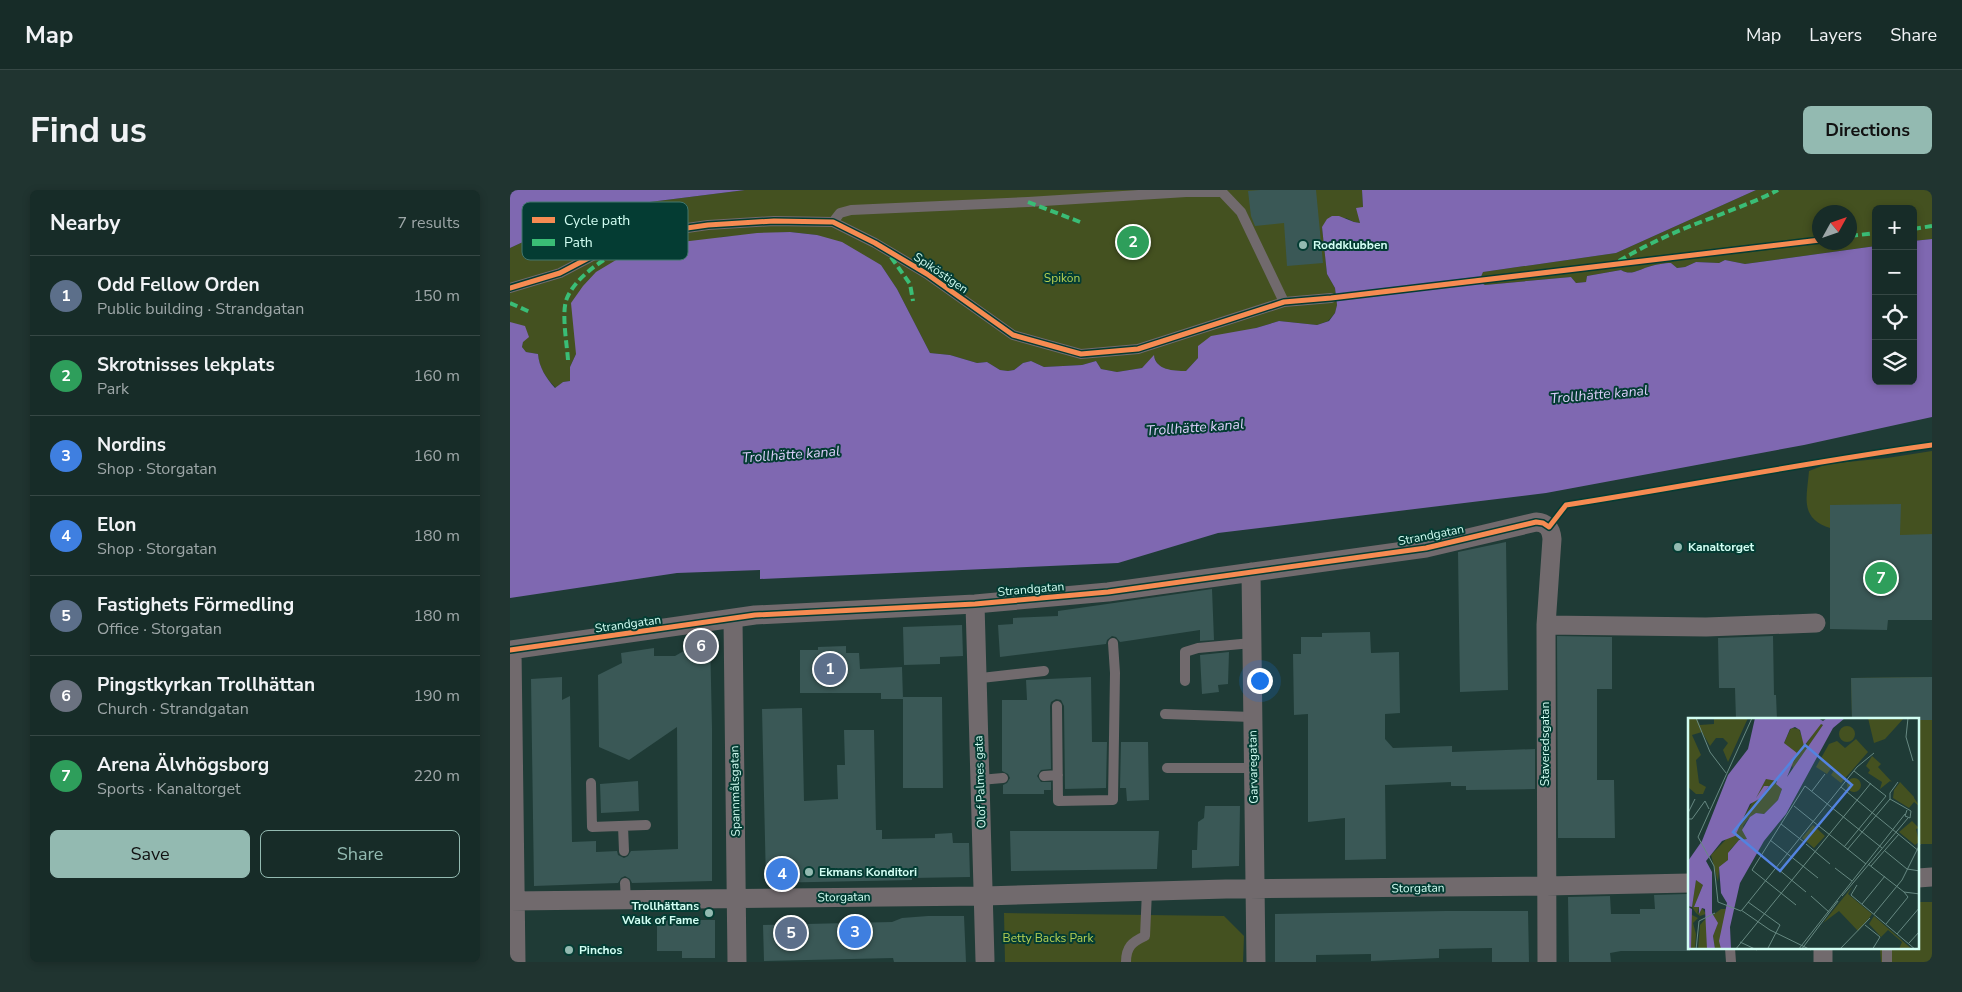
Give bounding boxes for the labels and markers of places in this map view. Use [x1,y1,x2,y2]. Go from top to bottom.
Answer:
pin: 2 [1117,223,1149,261]
place label: Roddklubben [1313,237,1388,253]
marker: Roddklubben [1297,239,1309,251]
place label: Kanaltorget [1688,539,1755,555]
marker: Kanaltorget [1672,541,1684,553]
pin: 7 [1865,559,1897,597]
pin: 6 [685,627,717,665]
pin: 1 [814,650,846,688]
pin: 4 [766,855,798,893]
place label: Ekmans Konditori [819,864,917,880]
marker: Ekmans Konditori [803,866,815,878]
place label: Trollhättans Walk of Fame [622,898,699,928]
marker: Trollhättans Walk of Fame [703,907,715,919]
pin: 3 [839,913,871,951]
pin: 5 [775,914,807,952]
place label: Pinchos [579,942,623,958]
marker: Pinchos [563,944,575,956]

